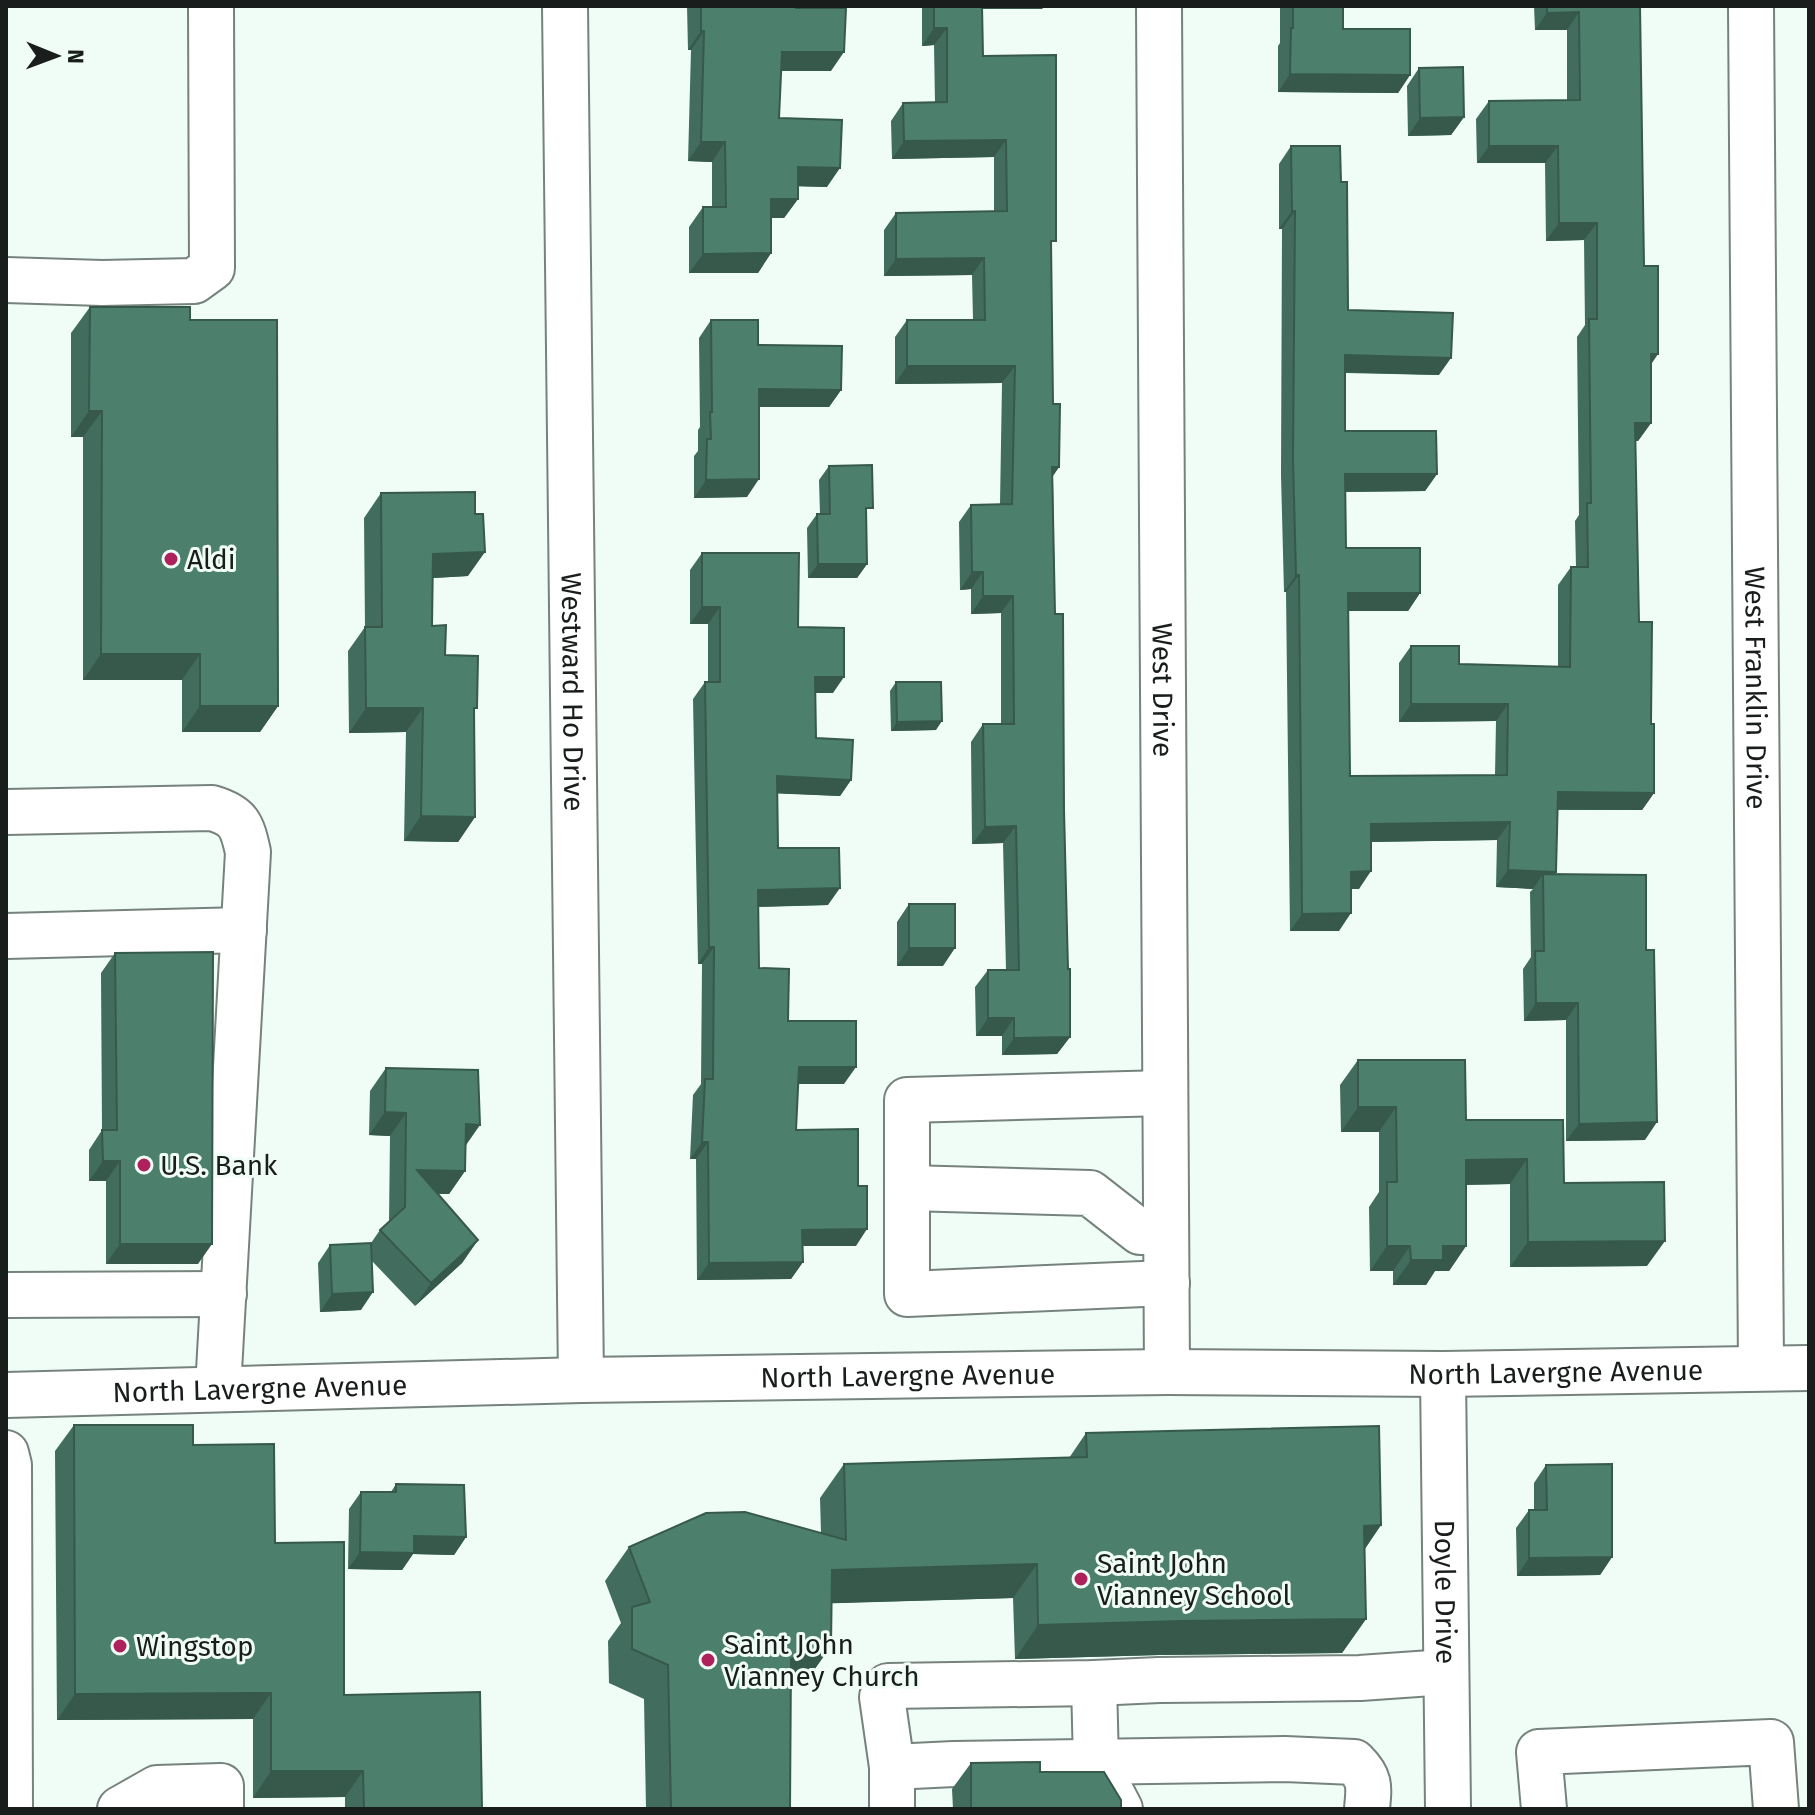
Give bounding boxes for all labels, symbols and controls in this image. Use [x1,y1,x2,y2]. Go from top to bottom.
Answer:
north arrow [16,16,96,96]
text: N [62,49,89,64]
place label: Aldi [187,543,236,576]
marker: Aldi [162,550,180,568]
street label: West Franklin Drive [1739,566,1773,810]
street label: Westward Ho Drive [555,572,591,812]
street label: West Drive [1146,623,1180,757]
place label: U.S. Bank [160,1149,278,1182]
marker: U.S. Bank [135,1156,153,1174]
street label: North Lavergne Avenue [1408,1353,1703,1391]
street label: North Lavergne Avenue [760,1357,1055,1394]
street label: North Lavergne Avenue [112,1368,408,1409]
street label: Doyle Drive [1428,1520,1463,1664]
place label: Saint John Vianney School [1097,1547,1291,1612]
marker: Saint John Vianney School [1072,1570,1090,1588]
place label: Saint John Vianney Church [724,1628,920,1693]
place label: Wingstop [136,1630,254,1663]
marker: Wingstop [111,1637,129,1655]
marker: Saint John Vianney Church [699,1651,717,1669]

